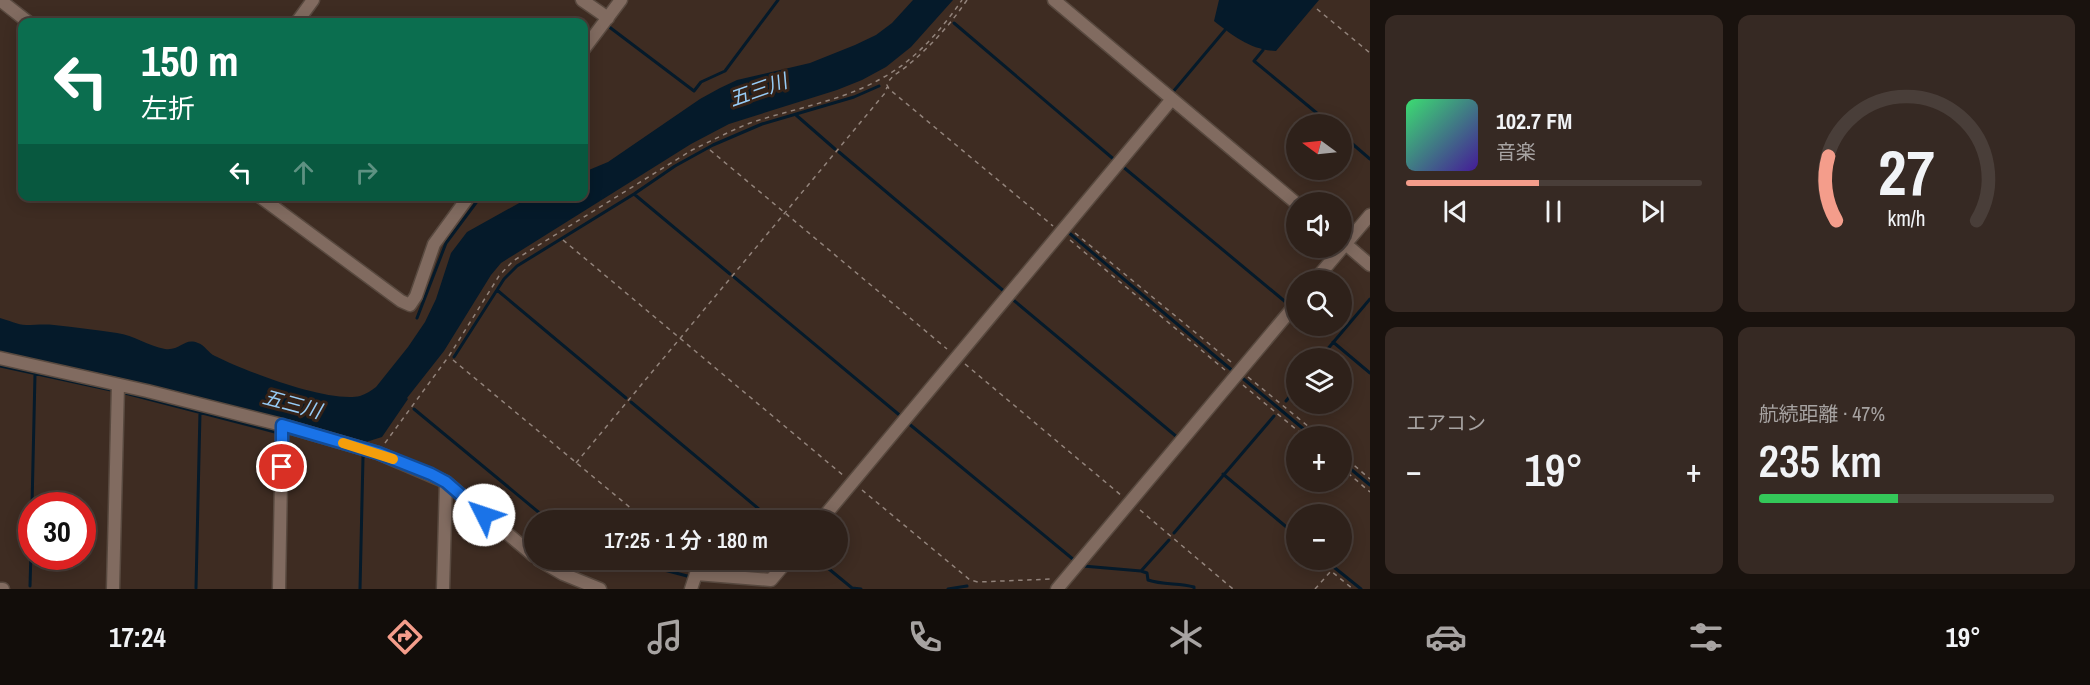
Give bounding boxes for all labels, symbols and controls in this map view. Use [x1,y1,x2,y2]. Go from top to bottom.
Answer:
text: 150 m [141,33,239,89]
icon: left [42,42,120,120]
water label: 五三川 [725,66,792,112]
text: 左折 [141,90,195,126]
text: 102.7 FM [1496,106,1572,136]
north arrow [1286,114,1352,180]
map controls [1286,114,1352,570]
text: 27 [1878,130,1935,214]
text: 音楽 [1496,138,1536,165]
icon: left [224,156,257,189]
icon: ahead [287,156,320,189]
icon: right [350,156,383,189]
button: sound [1286,192,1352,258]
icon: previous [1439,195,1472,228]
icon: pause [1537,195,1570,228]
icon: next [1636,195,1669,228]
text: km/h [1887,204,1925,233]
button: search [1286,270,1352,336]
button: layers [1286,348,1352,414]
water label: 五三川 [260,383,327,425]
text: 航続距離 · 47% [1759,400,1885,427]
text: エアコン [1406,409,1486,436]
button: + [1286,426,1352,492]
text: 235 km [1759,430,1882,491]
text: 19° [1524,439,1583,500]
pin [256,441,307,492]
text: − [1406,448,1422,492]
text: + [1686,448,1701,492]
icon: arrive [265,450,298,483]
position arrow [452,483,516,547]
speed limit sign: 30 [18,492,96,570]
button: − [1286,504,1352,570]
text: 17:25 · 1 分 · 180 m [604,525,768,555]
icon: directions [384,616,426,658]
icon: music [644,616,686,658]
icon: phone [904,616,946,658]
icon: climate [1165,616,1207,658]
icon: car [1425,616,1467,658]
icon: filters [1685,616,1727,658]
text: 17:24 [109,619,166,655]
text: 19° [1945,619,1981,655]

